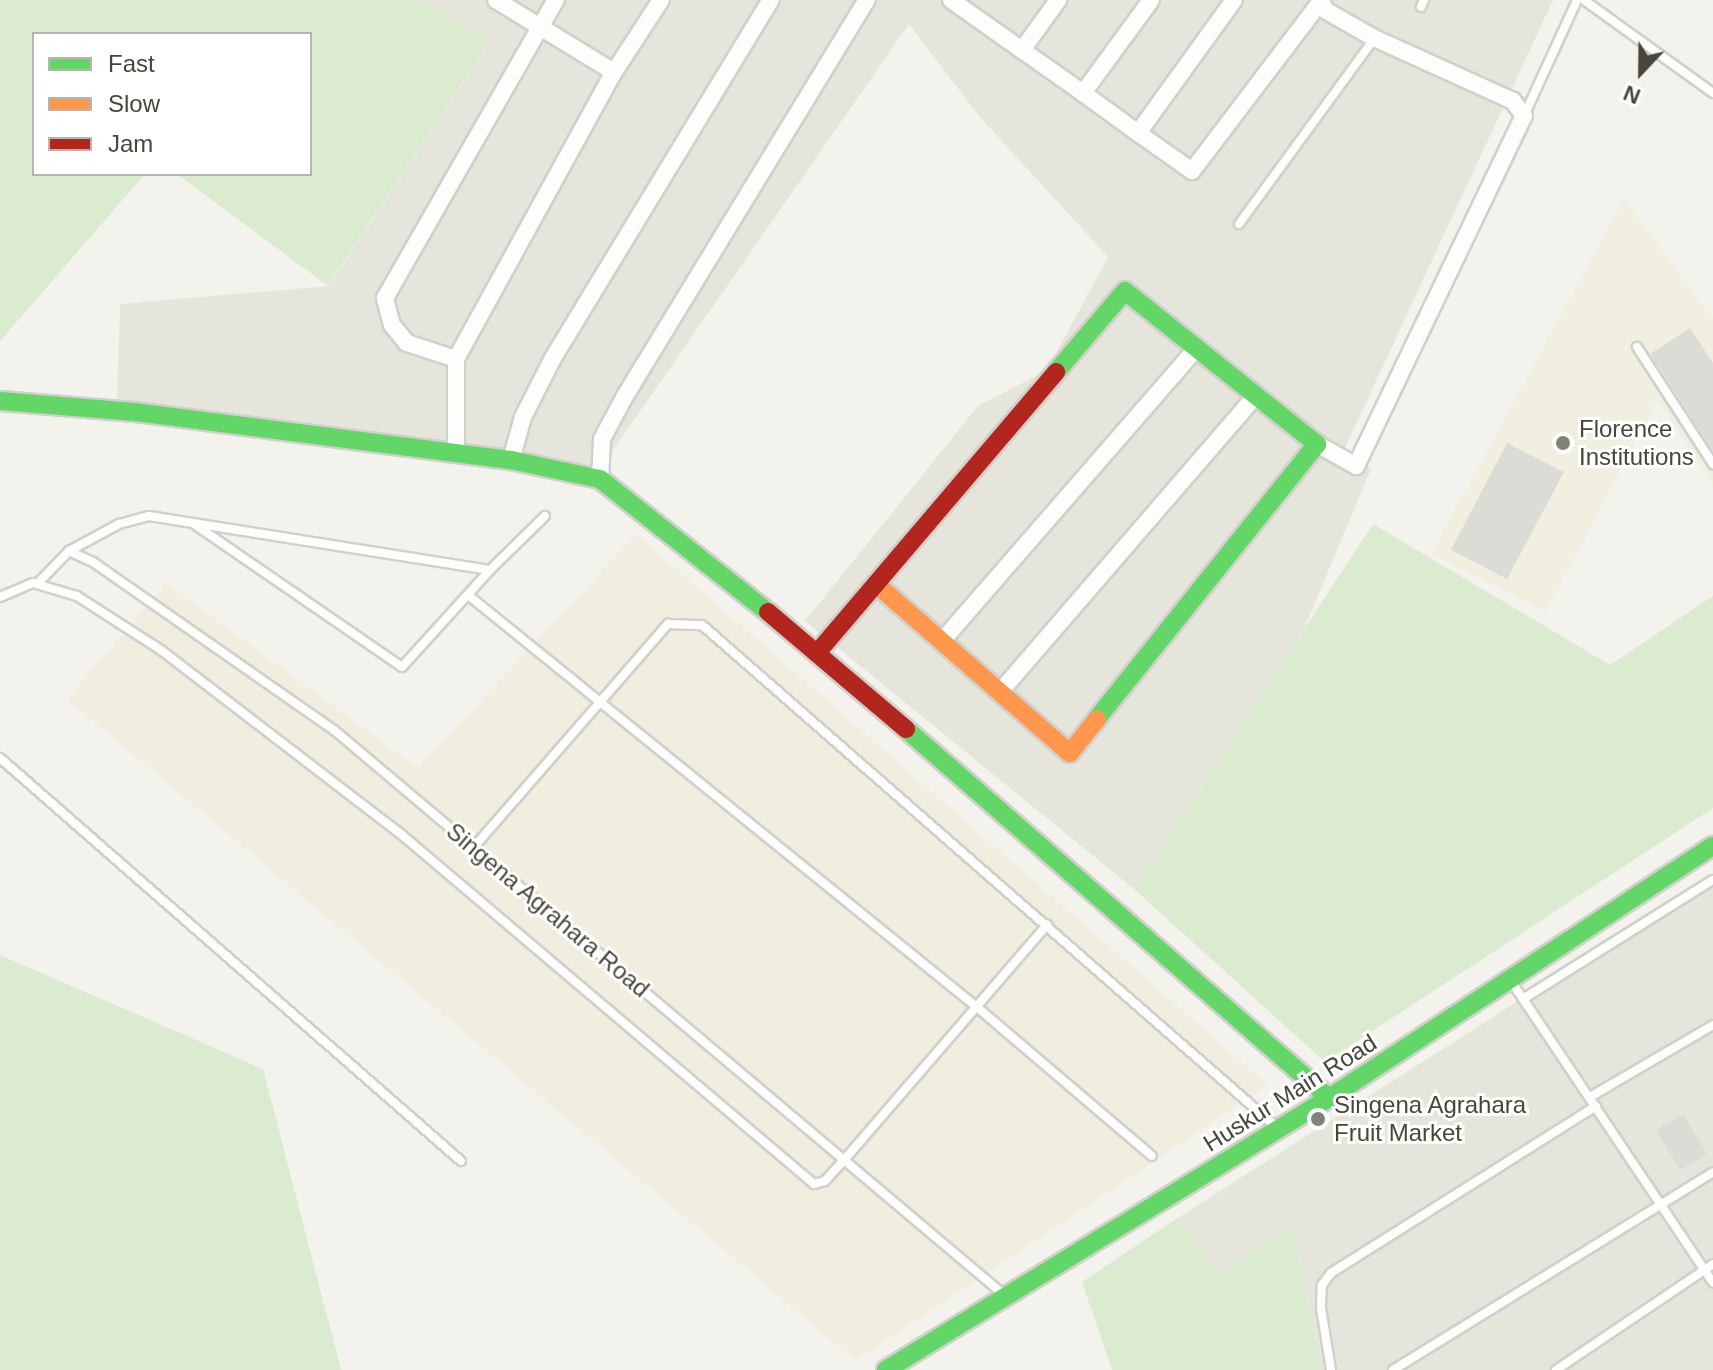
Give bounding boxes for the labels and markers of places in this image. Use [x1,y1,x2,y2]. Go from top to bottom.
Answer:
place label: Florence Institutions [1579,415,1694,471]
marker: Florence Institutions [1554,434,1572,452]
place label: Singena Agrahara Fruit Market [1334,1091,1527,1147]
marker: Singena Agrahara Fruit Market [1309,1110,1327,1128]

